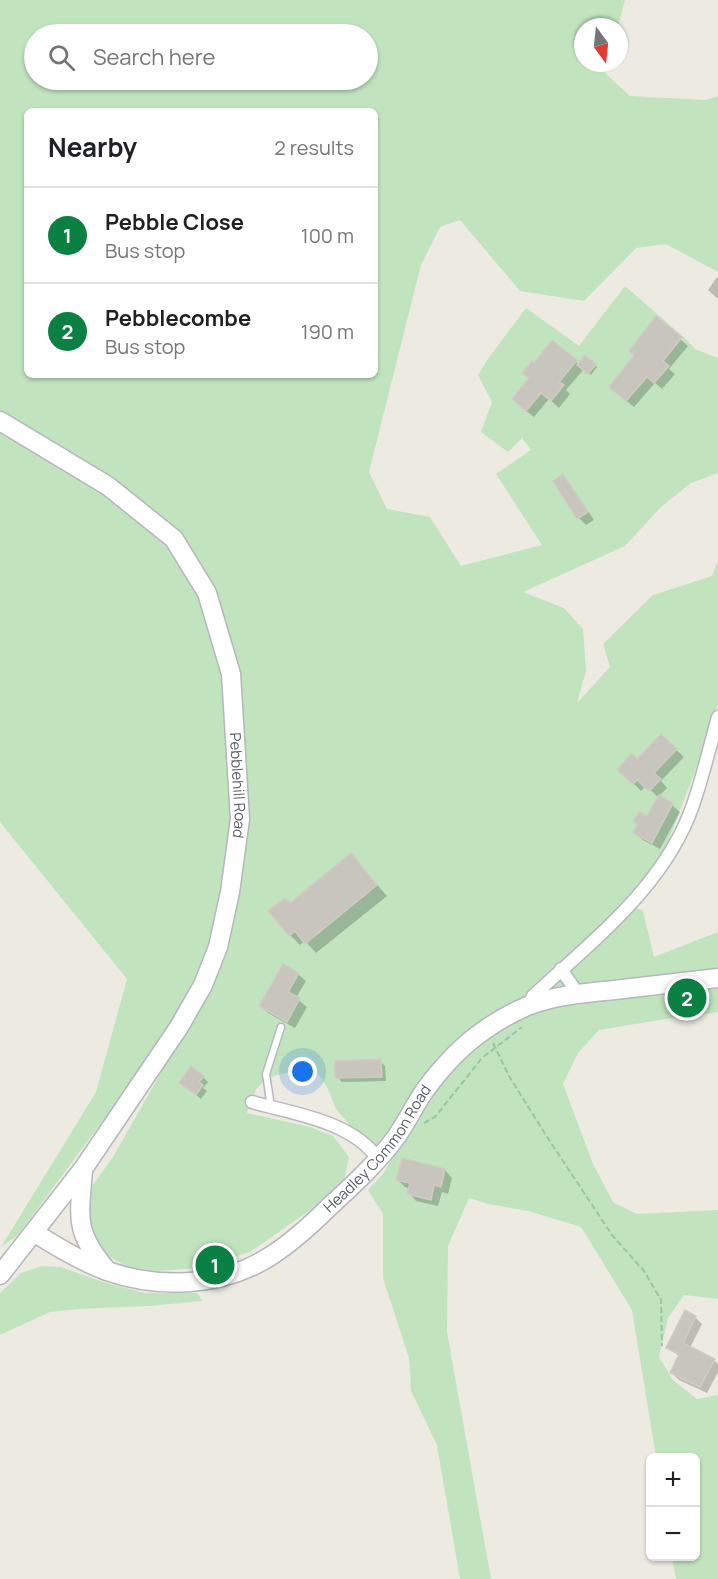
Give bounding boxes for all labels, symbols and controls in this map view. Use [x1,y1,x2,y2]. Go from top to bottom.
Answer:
north arrow [574,18,628,72]
search box [24,24,378,90]
icon: search [45,41,78,74]
text: Search here [93,42,215,72]
text: Nearby [48,129,137,165]
text: 2 results [274,134,354,161]
text: Pebble Close [105,207,244,237]
text: 1 [63,222,72,249]
text: 100 m [301,222,354,249]
text: Bus stop [105,237,185,264]
text: Pebblecombe [105,303,251,333]
text: 2 [62,318,73,345]
text: 190 m [301,318,354,345]
text: Bus stop [105,333,185,360]
street label: Pebblehill Road [225,732,251,840]
pin: 2 [668,976,706,1020]
your location [288,1057,317,1086]
street label: Headley Common Road [319,1080,436,1217]
pin: 1 [196,1242,234,1288]
map controls [646,1453,700,1561]
button: + [646,1453,700,1507]
button: − [646,1507,700,1561]

